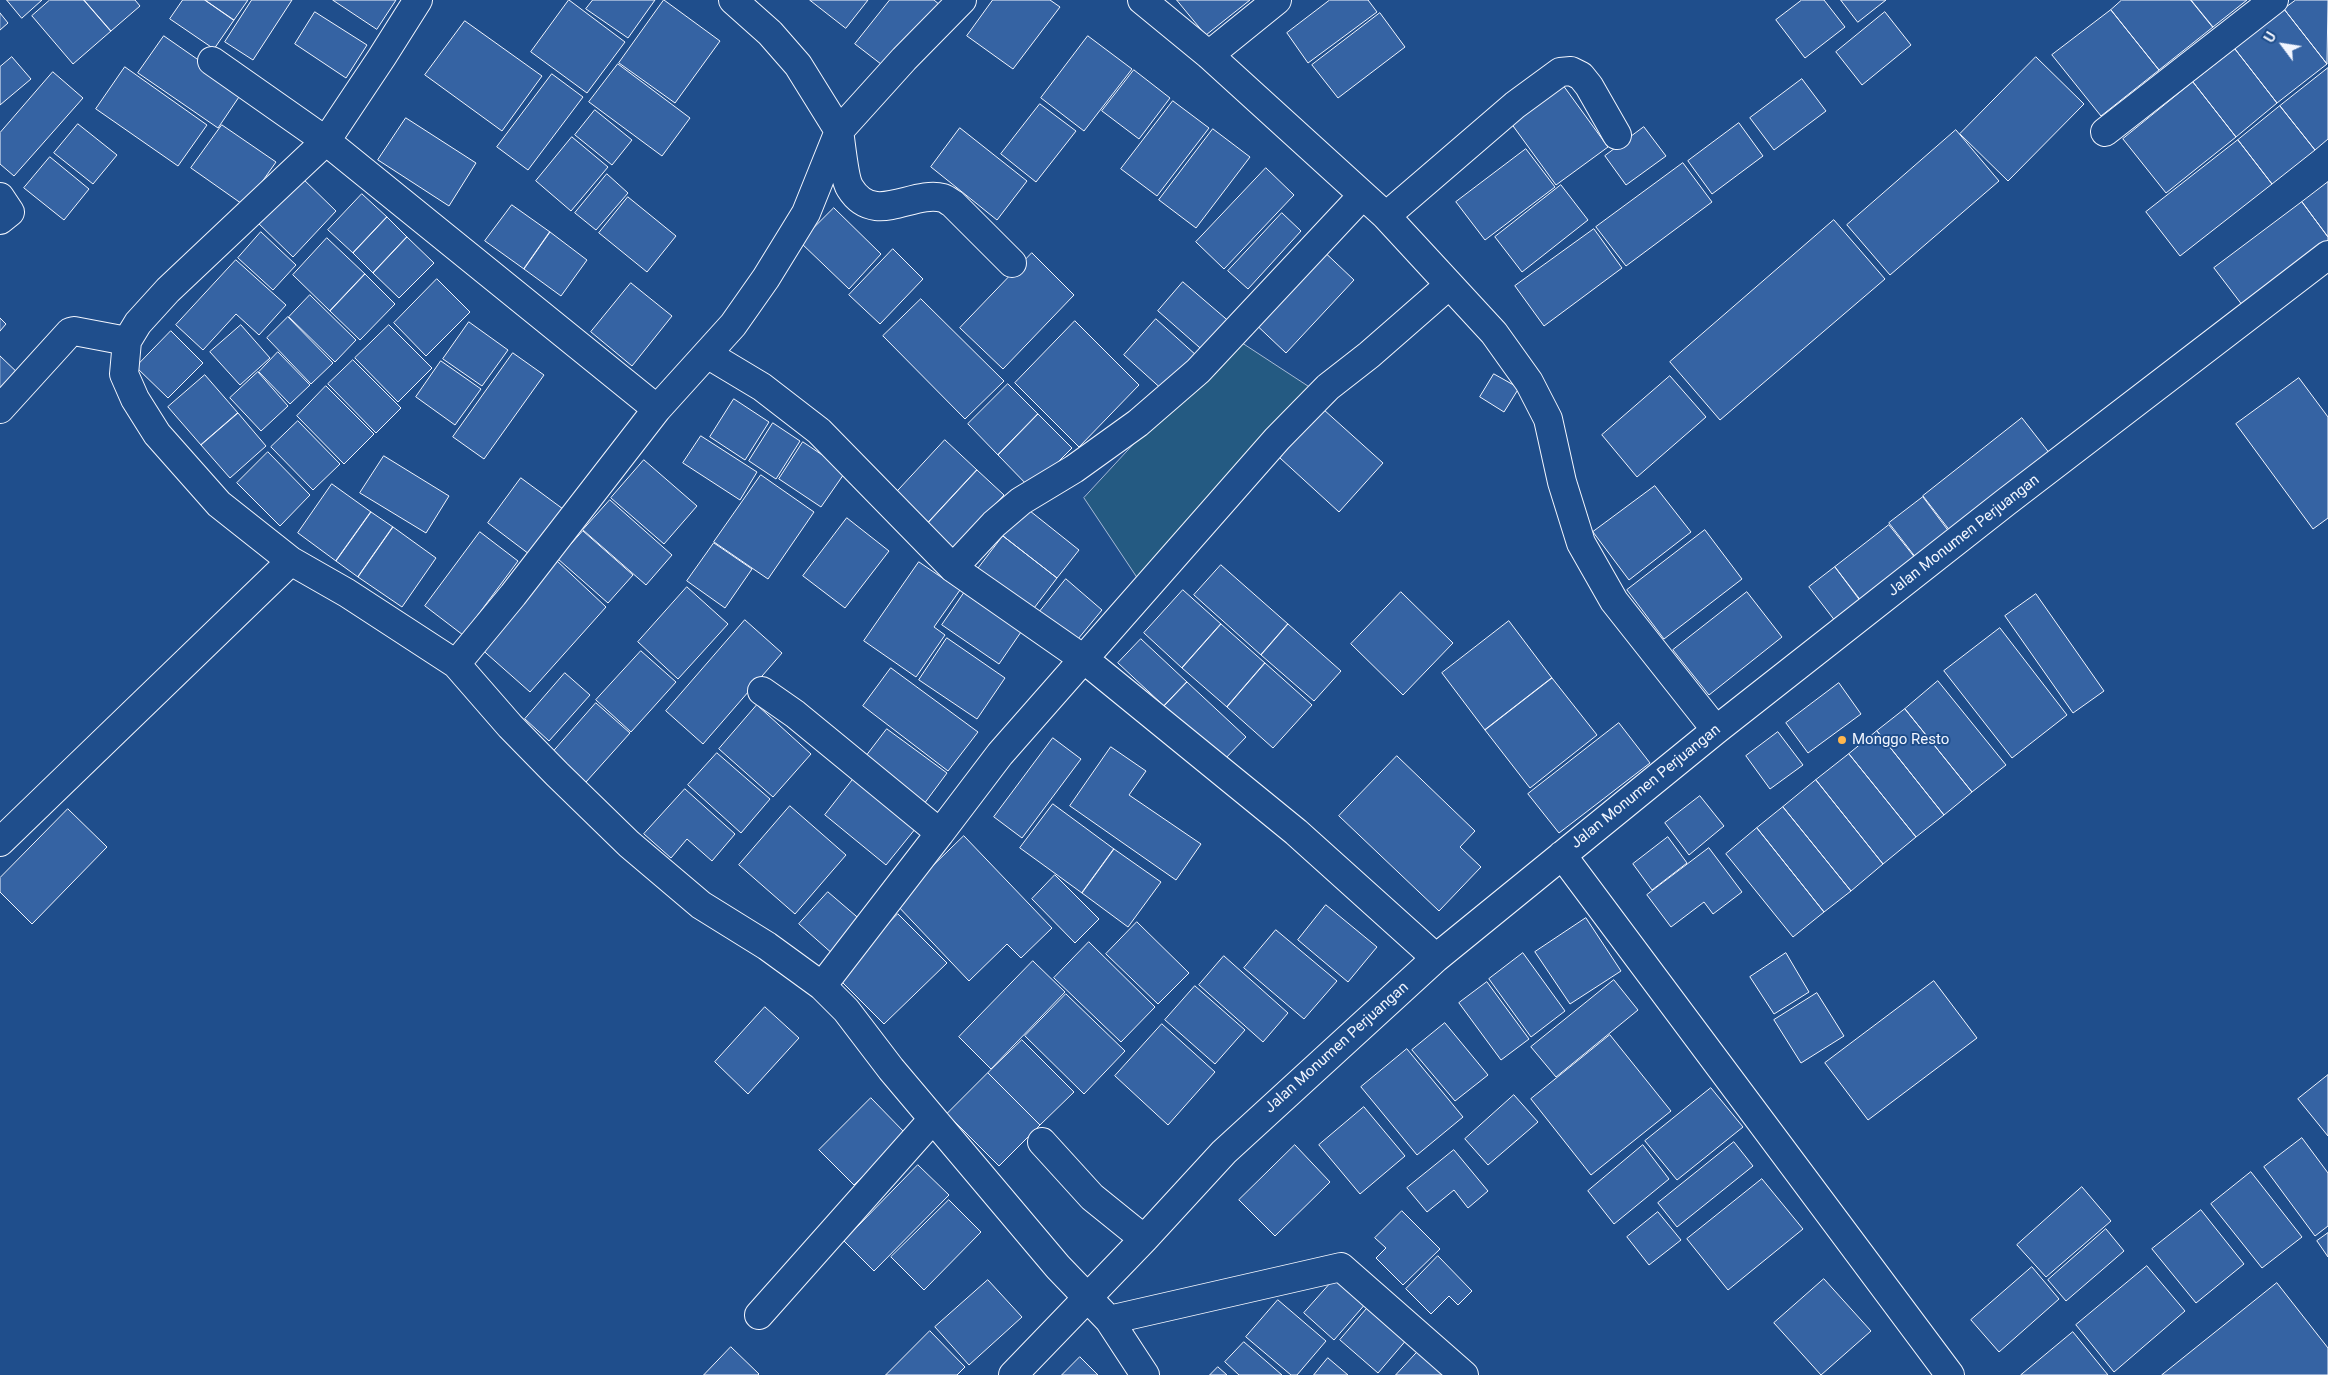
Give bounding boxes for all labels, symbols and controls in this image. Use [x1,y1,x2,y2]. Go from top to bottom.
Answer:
north arrow [2258,20,2308,70]
text: U [2261,29,2279,45]
street label: Jalan Monumen Perjuangan [1885,471,2043,601]
street label: Jalan Monumen Perjuangan [1568,721,1724,853]
place label: Monggo Resto [1852,731,1949,749]
marker: Monggo Resto [1836,734,1848,746]
street label: Jalan Monumen Perjuangan [1261,979,1413,1117]

